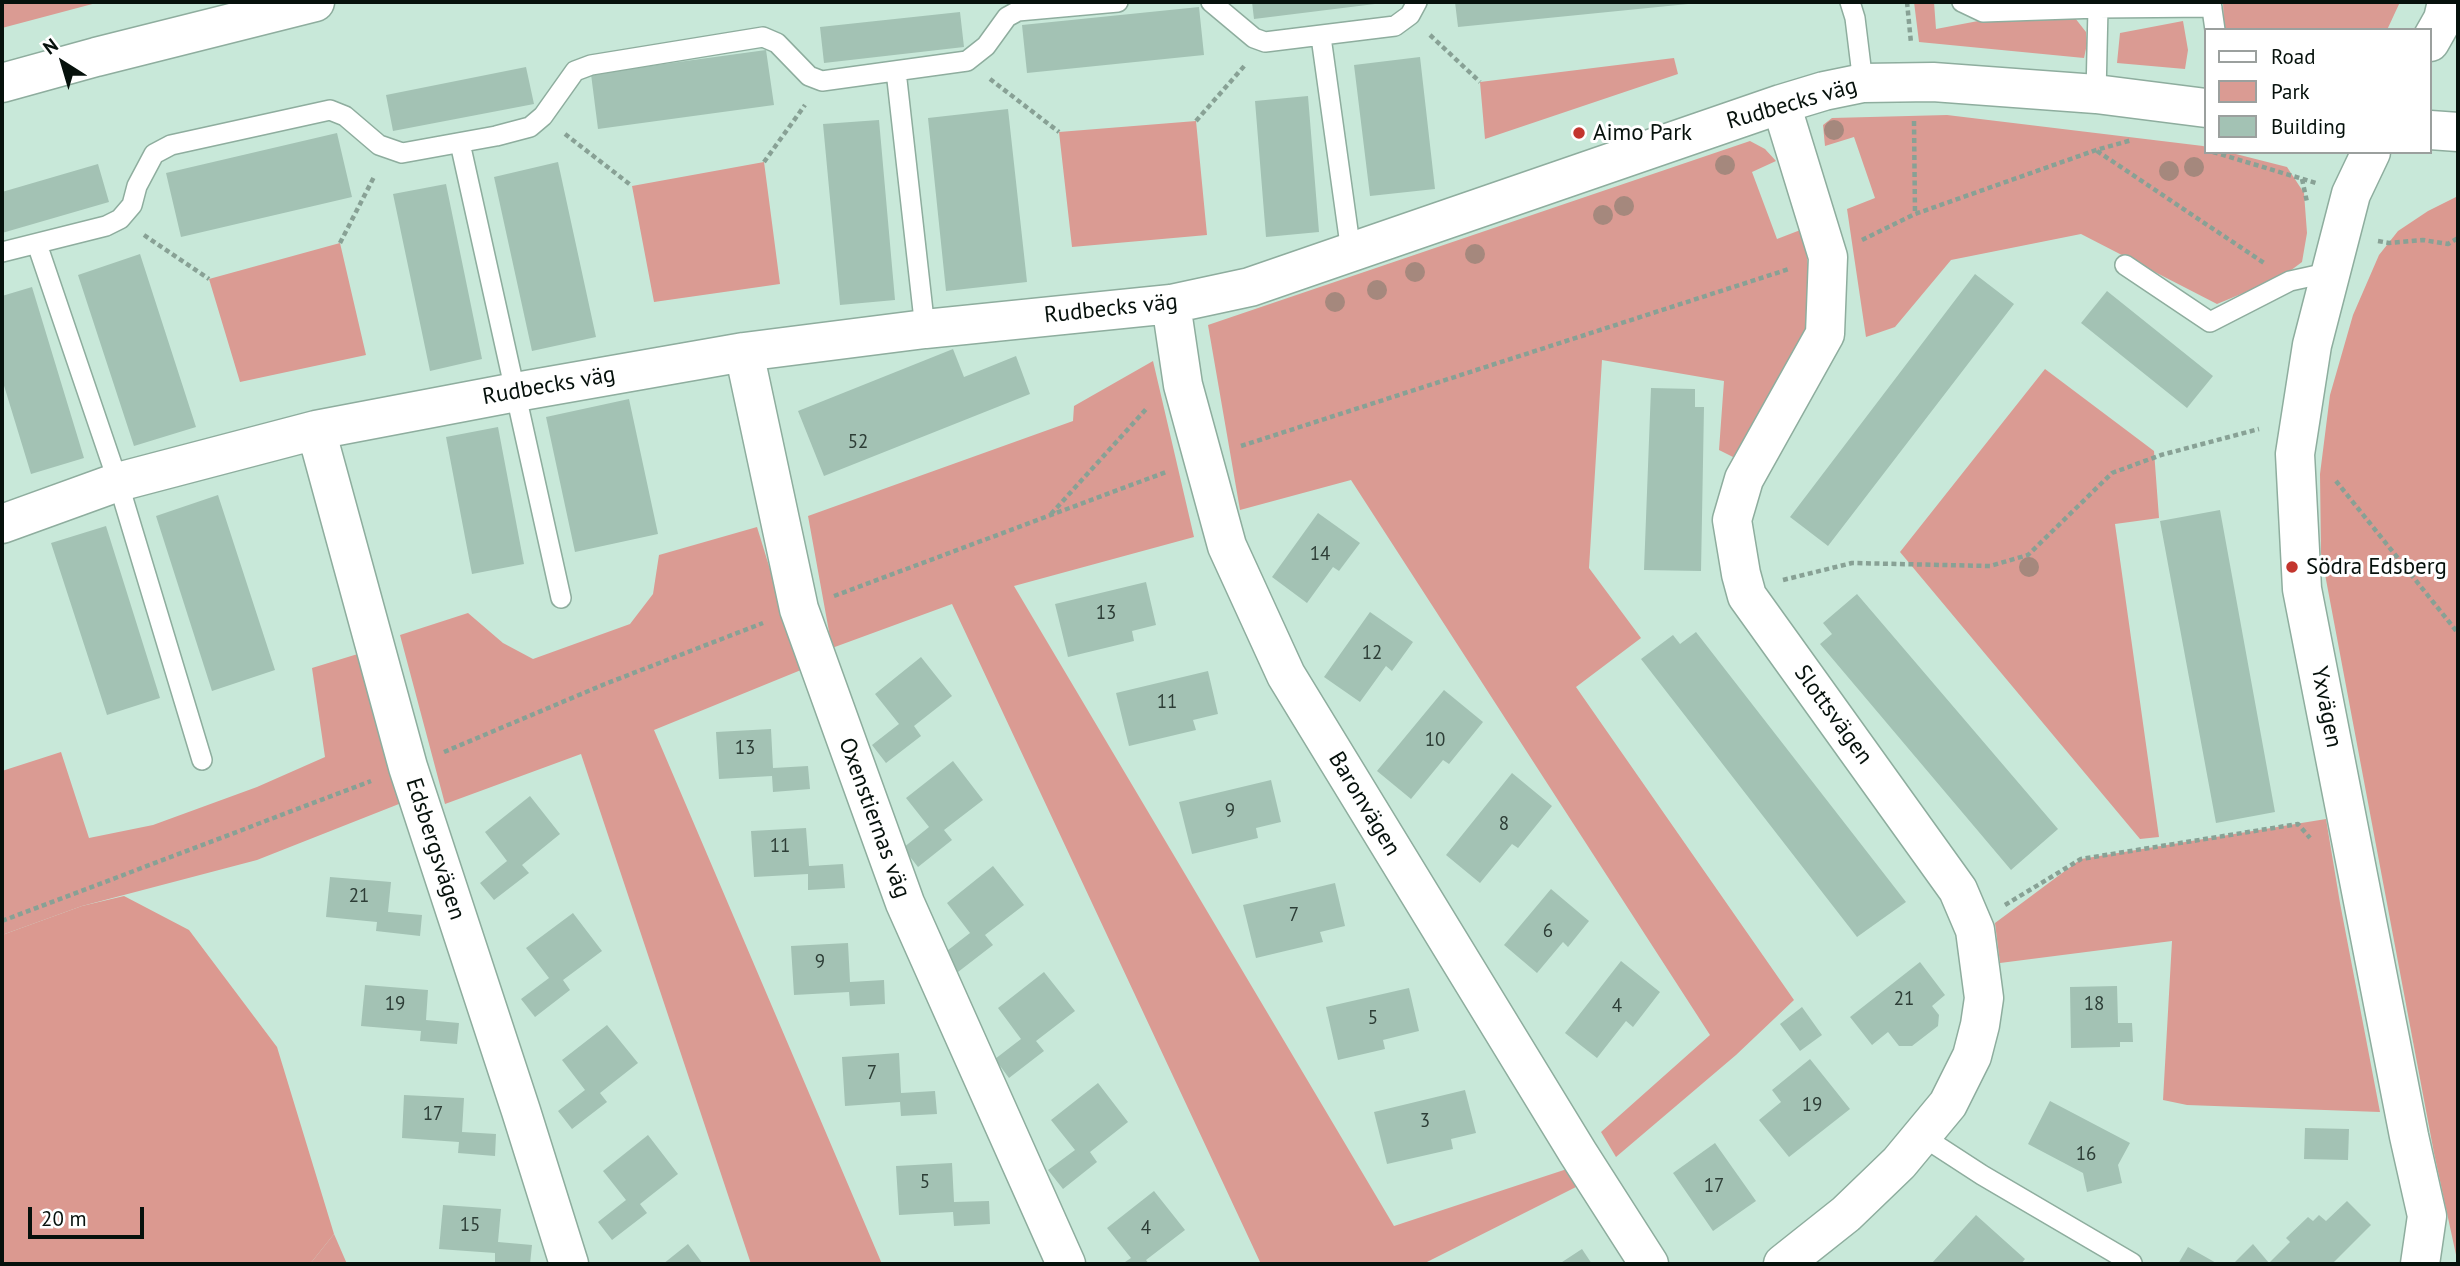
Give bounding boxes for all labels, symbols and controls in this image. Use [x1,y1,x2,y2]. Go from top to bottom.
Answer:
north arrow [28,28,98,98]
legend [2204,28,2432,154]
text: N [38,33,63,60]
text: Road [2271,43,2315,70]
street label: Rudbecks väg [1724,72,1860,136]
text: Park [2271,78,2310,105]
text: Building [2271,113,2346,140]
place label: Aimo Park [1593,119,1692,147]
marker: Aimo Park [1571,125,1587,141]
street label: Rudbecks väg [1043,288,1179,330]
street label: Rudbecks väg [481,361,617,411]
house number: 52 [848,432,868,454]
house number: 14 [1310,544,1330,566]
place label: Södra Edsberg [2306,553,2447,581]
marker: Södra Edsberg [2284,559,2300,575]
house number: 13 [1096,603,1116,625]
house number: 12 [1362,643,1382,665]
street label: Slottsvägen [1788,660,1878,770]
street label: Yxvägen [2305,664,2347,750]
house number: 11 [1157,692,1177,714]
house number: 10 [1425,730,1445,752]
street label: Oxenstiernas väg [832,734,916,902]
house number: 13 [735,738,755,760]
street label: Baronvägen [1322,747,1406,861]
street label: Edsbergsvägen [399,775,471,923]
house number: 9 [1225,801,1235,823]
house number: 8 [1499,814,1509,836]
house number: 11 [770,836,790,858]
house number: 21 [349,886,369,908]
house number: 7 [1289,905,1299,927]
house number: 6 [1543,921,1553,943]
house number: 9 [815,952,825,974]
house number: 21 [1894,989,1914,1011]
house number: 19 [385,994,405,1016]
house number: 18 [2084,994,2104,1016]
house number: 4 [1612,996,1622,1018]
house number: 5 [1368,1008,1378,1030]
house number: 7 [867,1063,877,1085]
house number: 19 [1802,1095,1822,1117]
house number: 17 [423,1104,443,1126]
house number: 3 [1420,1111,1430,1133]
house number: 16 [2076,1144,2096,1166]
house number: 5 [920,1172,930,1194]
house number: 17 [1704,1176,1724,1198]
scale bar [32,1192,147,1236]
text: 20 m [41,1205,87,1232]
house number: 15 [460,1215,480,1237]
house number: 4 [1141,1218,1151,1240]

